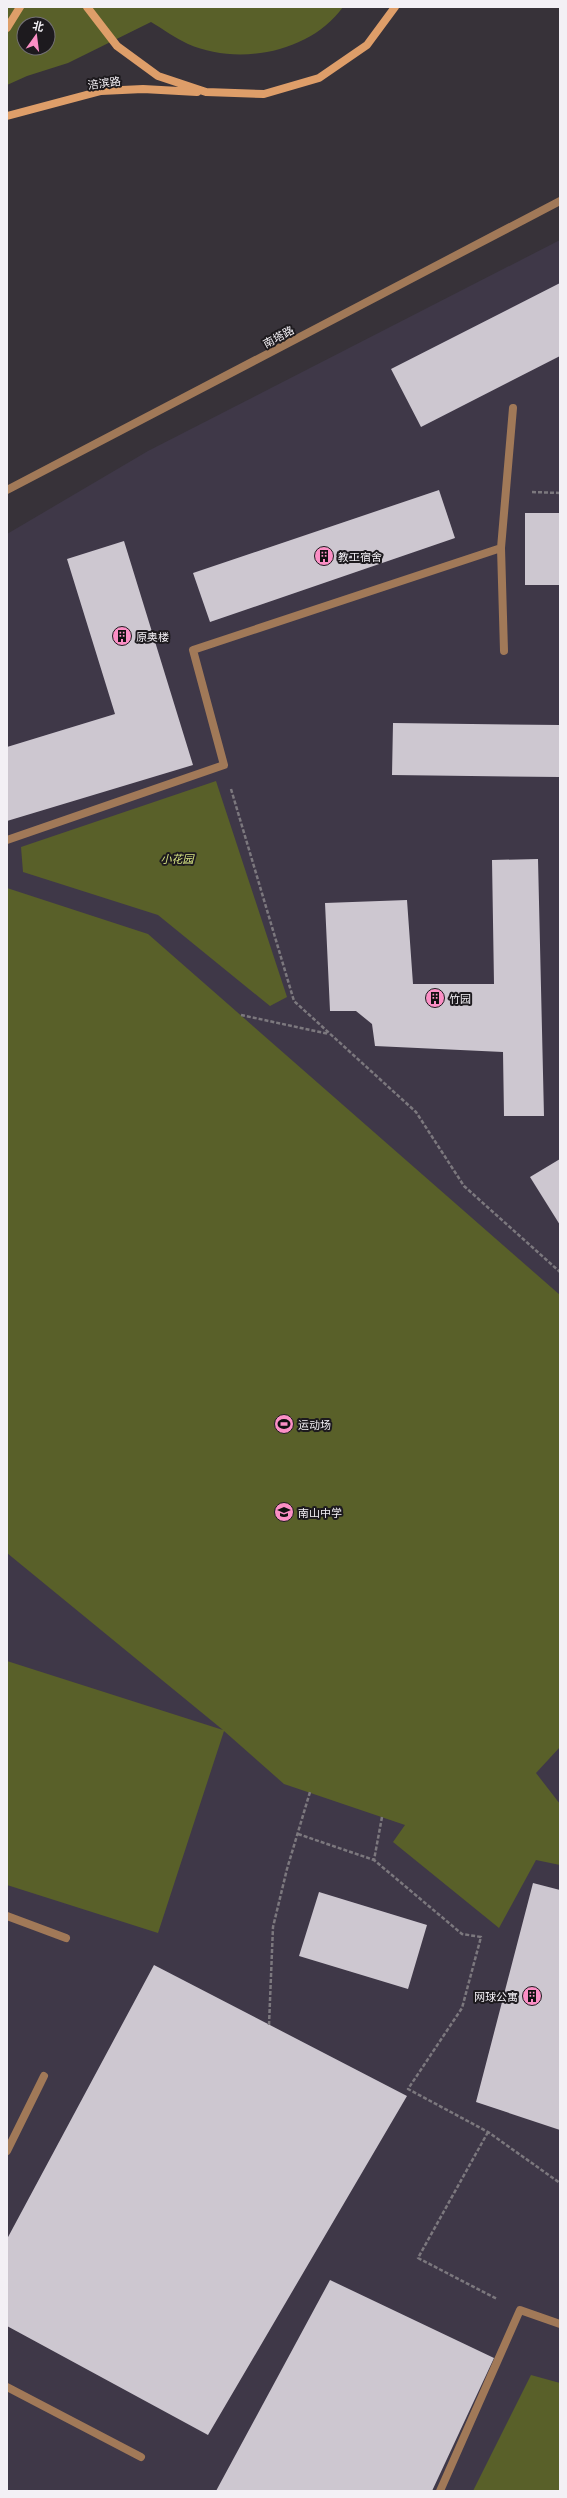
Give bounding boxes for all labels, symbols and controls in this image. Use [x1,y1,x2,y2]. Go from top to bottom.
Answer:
north arrow [16,16,56,56]
text: 北 [31,16,46,34]
street label: 涪滨路 [87,72,121,92]
street label: 南塔路 [260,321,296,351]
building icon: 教工宿舍 [313,545,335,567]
place label: 教工宿舍 [338,548,382,564]
building icon: 原奥楼 [111,625,133,647]
place label: 原奥楼 [136,628,169,644]
park label: 小花园 [161,850,195,866]
building icon: 竹园 [424,987,446,1009]
place label: 竹园 [449,990,471,1006]
sports icon: 运动场 [273,1413,295,1435]
place label: 运动场 [298,1416,331,1432]
school or university icon: 南山中学 [273,1501,295,1523]
place label: 南山中学 [298,1504,342,1520]
building icon: 网球公寓 [521,1985,543,2007]
place label: 网球公寓 [474,1988,518,2004]

